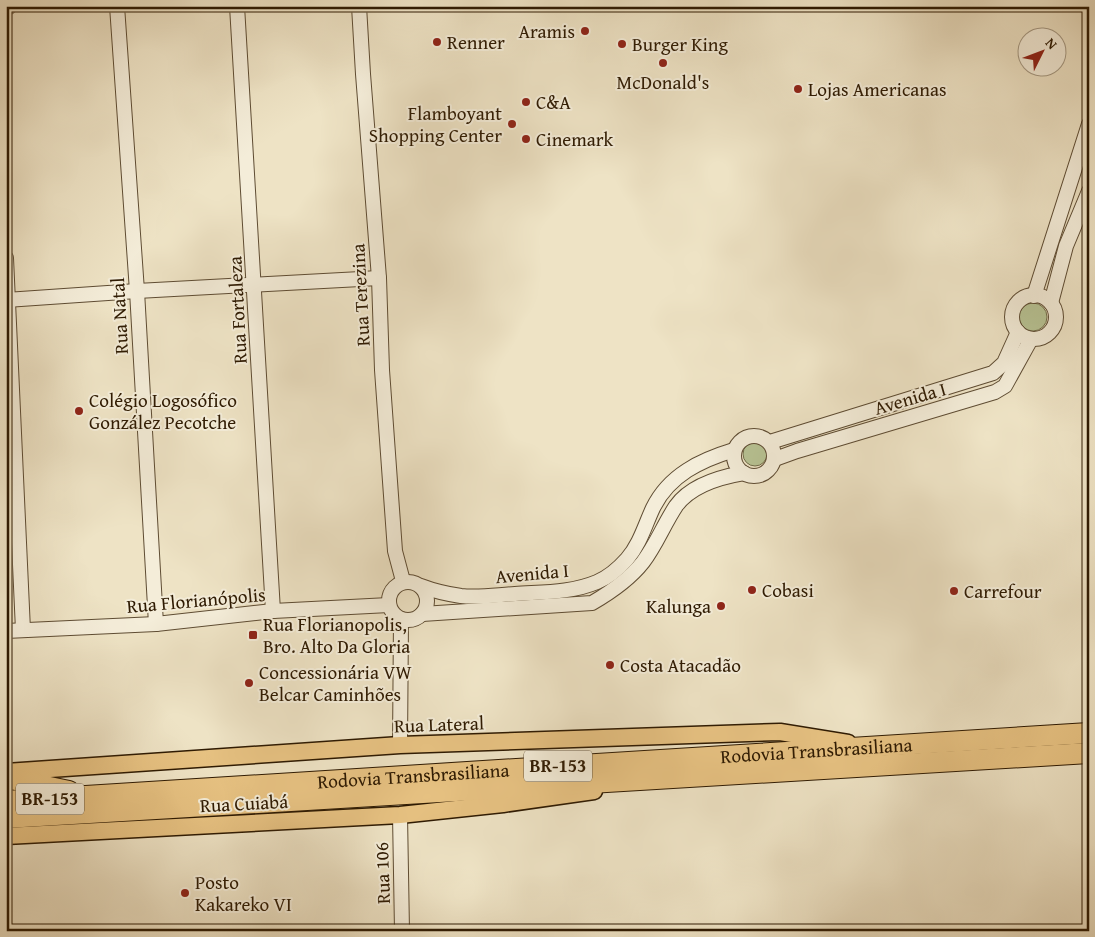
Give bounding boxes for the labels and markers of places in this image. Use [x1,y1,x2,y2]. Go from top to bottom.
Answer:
place label: Aramis [518,17,575,45]
marker: Aramis [579,25,591,37]
place label: Renner [447,28,505,56]
place label: Burger King [632,30,729,58]
marker: Renner [431,36,443,48]
marker: Burger King [616,38,628,50]
marker: McDonald's [657,57,669,69]
place label: McDonald's [617,68,709,96]
place label: Lojas Americanas [808,75,946,103]
marker: Lojas Americanas [792,83,804,95]
place label: C&A [536,88,571,116]
marker: C&A [520,96,532,108]
place label: Flamboyant Shopping Center [369,99,502,149]
marker: Flamboyant Shopping Center [506,118,518,130]
place label: Cinemark [536,125,614,153]
marker: Cinemark [520,133,532,145]
place label: Colégio Logosófico González Pecotche [89,386,237,436]
marker: Colégio Logosófico González Pecotche [73,405,85,417]
place label: Cobasi [762,576,814,604]
place label: Carrefour [964,577,1042,605]
marker: Cobasi [746,584,758,596]
marker: Carrefour [948,585,960,597]
place label: Kalunga [646,592,711,620]
marker: Kalunga [715,600,727,612]
place label: Rua Florianopolis, Bro. Alto Da Gloria [263,610,410,660]
marker: Rua Florianopolis, Bro. Alto Da Gloria [247,629,259,641]
place label: Costa Atacadão [620,651,741,679]
place label: Concessionária VW Belcar Caminhões [259,658,412,708]
marker: Costa Atacadão [604,659,616,671]
marker: Concessionária VW Belcar Caminhões [243,677,255,689]
place label: Posto Kakareko VI [195,868,292,918]
marker: Posto Kakareko VI [179,887,191,899]

